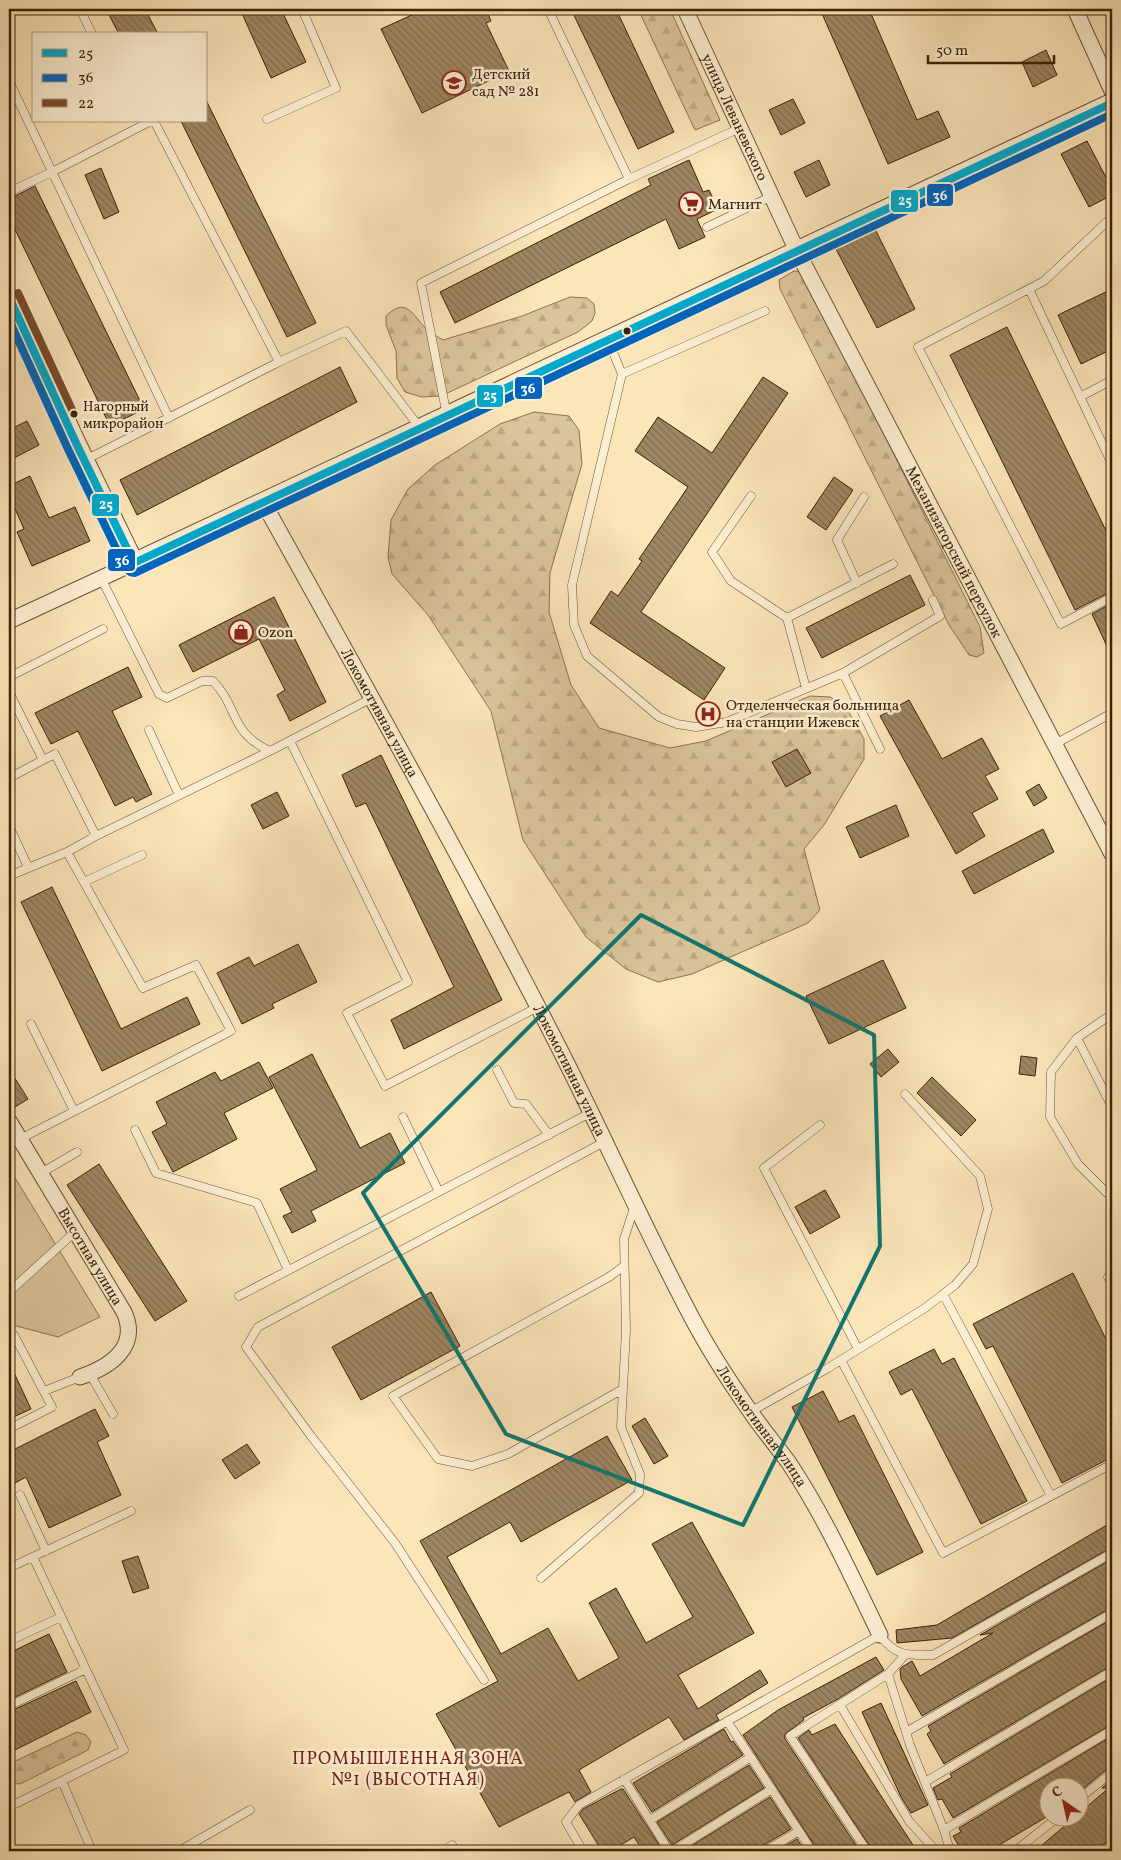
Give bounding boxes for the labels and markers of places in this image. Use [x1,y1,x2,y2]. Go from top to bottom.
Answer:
place label: Детский сад № 281 [472,65,540,103]
school or university icon: Детский сад № 281 [441,70,467,96]
supermarket icon: Магнит [678,191,704,217]
place label: Магнит [708,195,762,216]
unlabelled marker [622,326,632,336]
place label: Нагорный микрорайон [83,398,164,434]
marker: Нагорный микрорайон [69,409,79,419]
shop icon: Ozon [228,619,254,645]
place label: Ozon [258,623,293,644]
place label: Отделенческая больница на станции Ижевск [726,696,899,734]
hospital icon: Отделенческая больница на станции Ижевск [695,701,721,727]

